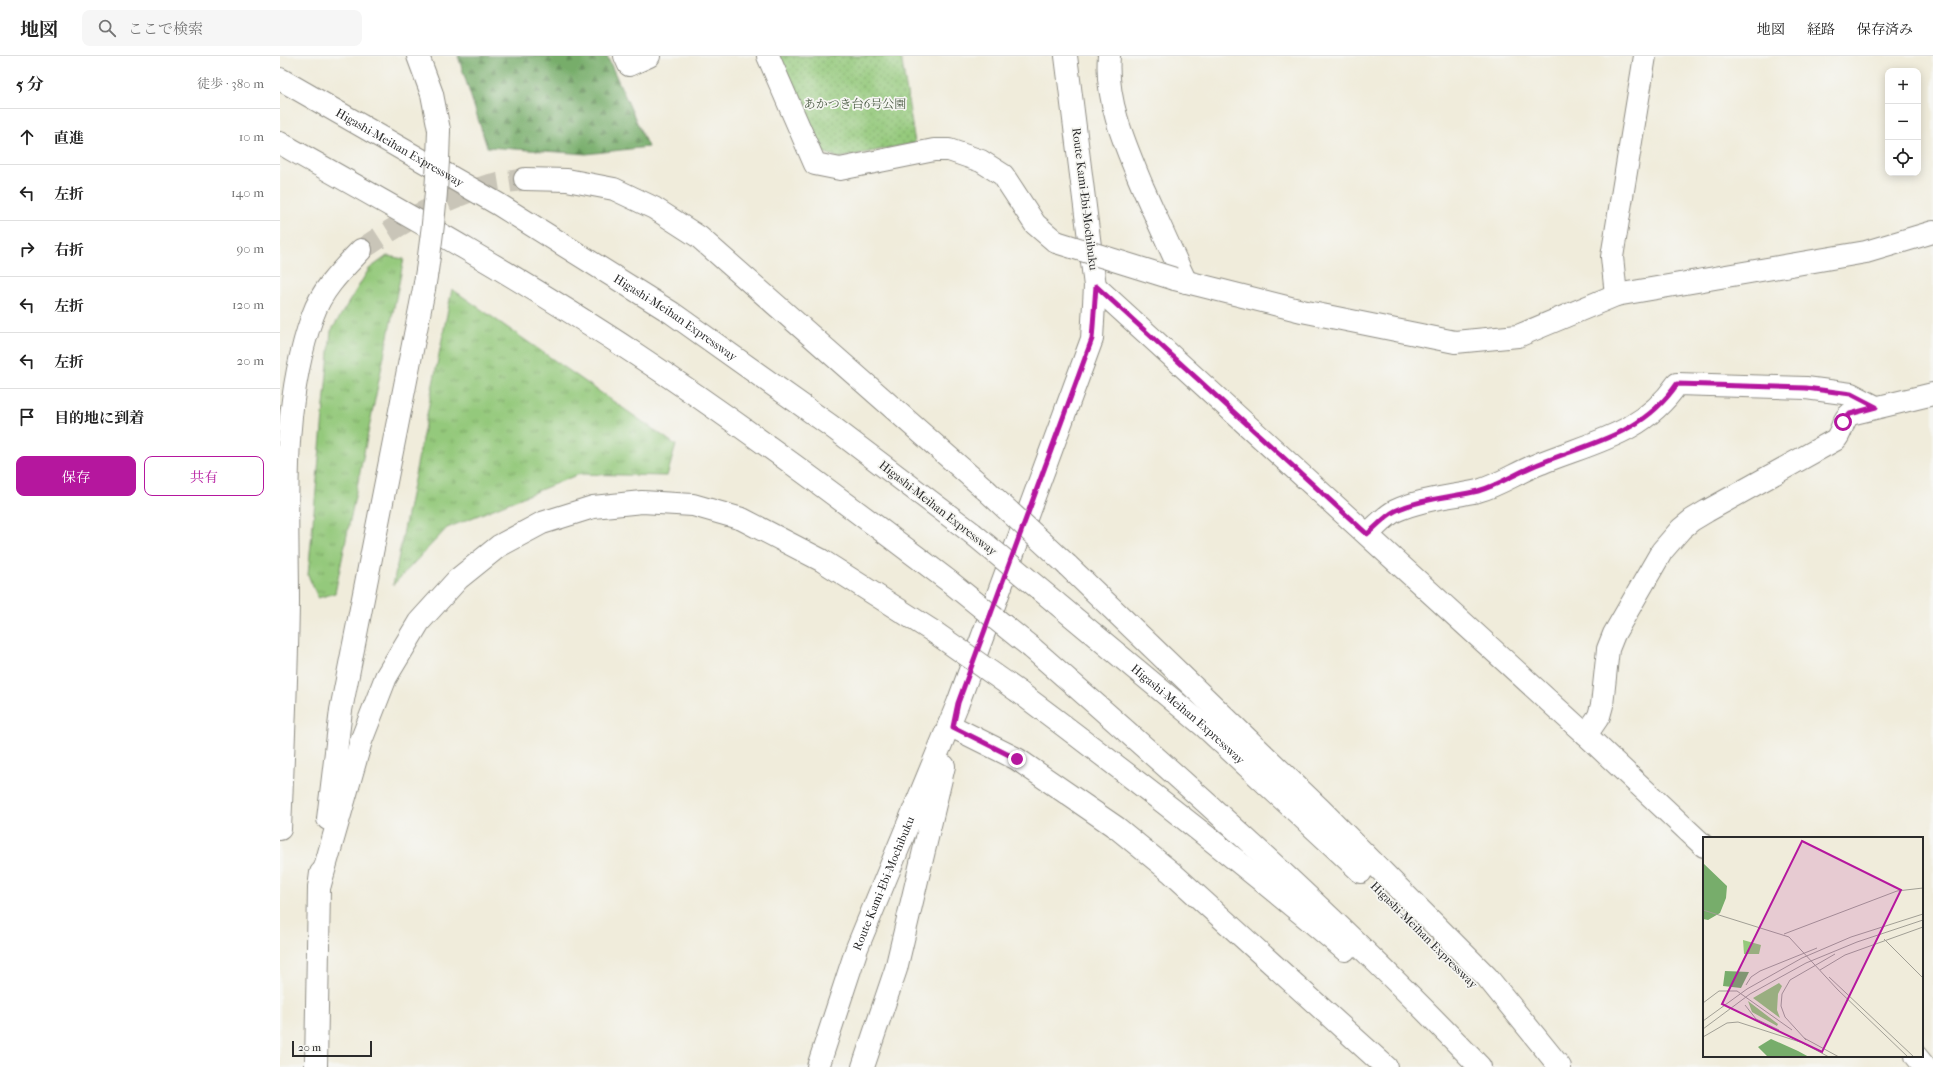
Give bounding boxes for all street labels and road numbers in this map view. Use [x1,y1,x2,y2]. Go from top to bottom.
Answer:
street label: Higashi-Meihan Expressway [333,105,467,190]
street label: Route Kami-Ebi-Mochibuku [1069,127,1101,271]
street label: Higashi-Meihan Expressway [611,271,740,364]
street label: Higashi-Meihan Expressway [876,458,1000,559]
street label: Higashi-Meihan Expressway [1128,661,1248,768]
street label: Route Kami-Ebi-Mochibuku [850,814,918,953]
street label: Higashi-Meihan Expressway [1368,879,1481,992]

